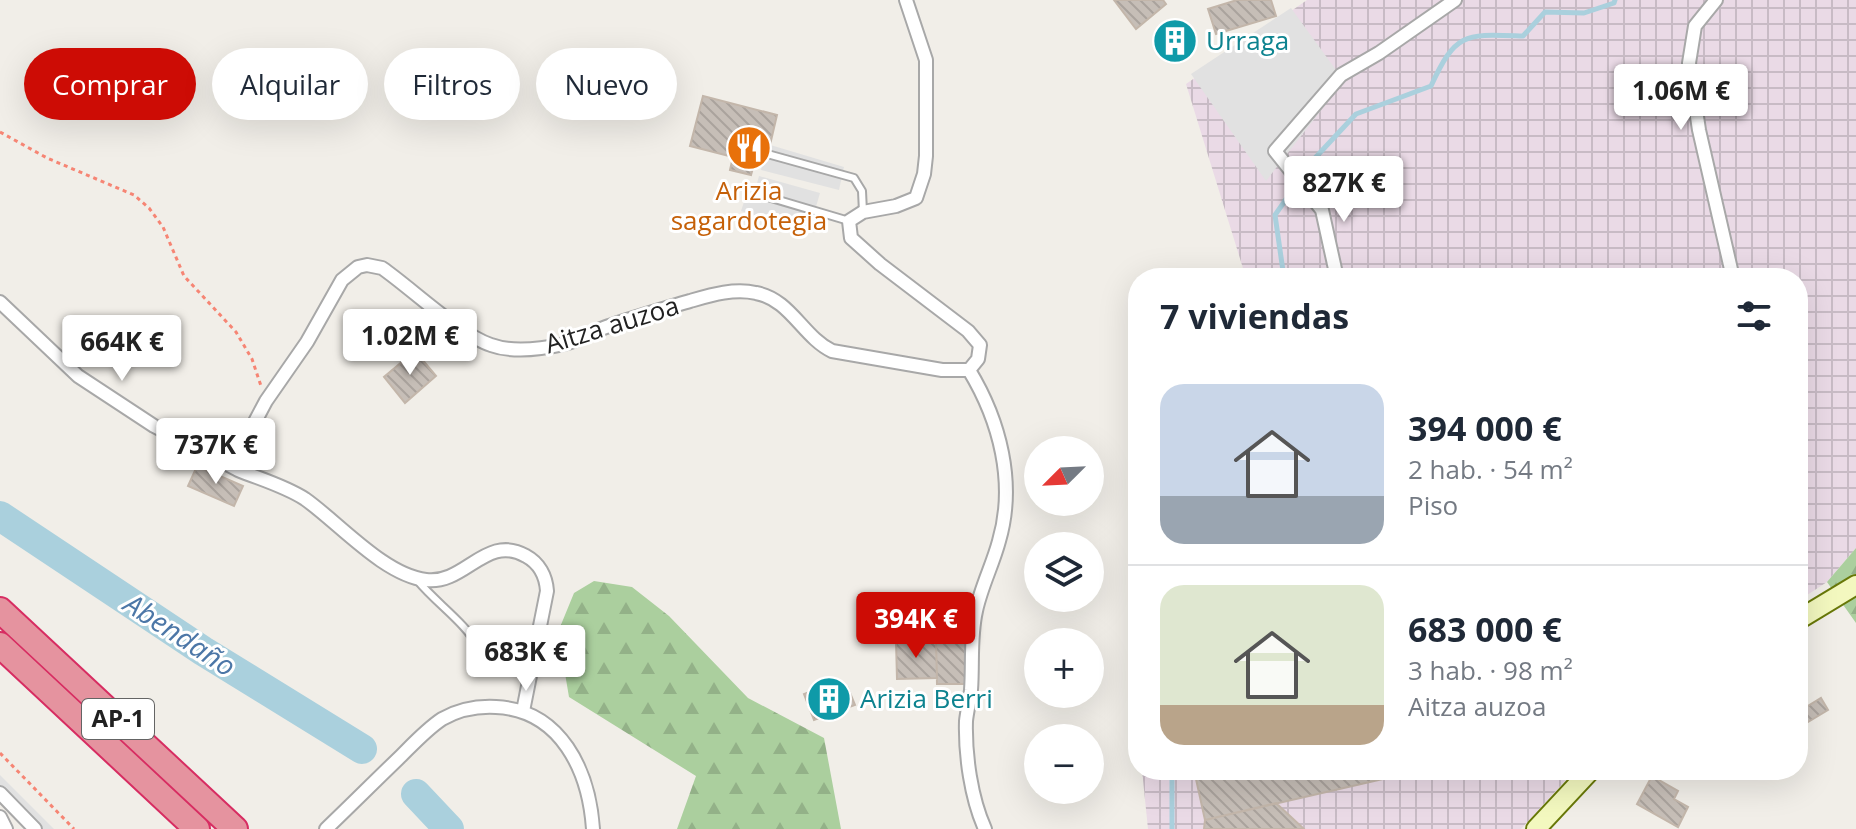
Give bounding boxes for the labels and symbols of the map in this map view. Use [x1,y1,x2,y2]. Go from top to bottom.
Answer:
building icon: Urraga [1151,17,1199,65]
place label: Urraga [1206,22,1289,58]
pin: 1.06M € [1607,64,1755,132]
restaurant icon: Arizia sagardotegia [725,124,773,172]
pin: 827K € [1279,156,1409,224]
place label: Arizia sagardotegia [671,172,827,238]
street label: Aitza auzoa [540,287,683,361]
pin: 1.02M € [336,309,484,377]
pin: 664K € [57,315,187,383]
pin: 737K € [151,418,281,486]
north arrow [1024,436,1104,516]
water label: Abendaño [116,583,244,684]
pin: 394K € [851,592,981,660]
pin: 683K € [461,625,591,693]
building icon: Arizia Berri [805,675,853,723]
place label: Arizia Berri [860,680,993,716]
road number: AP-1 [82,699,154,739]

